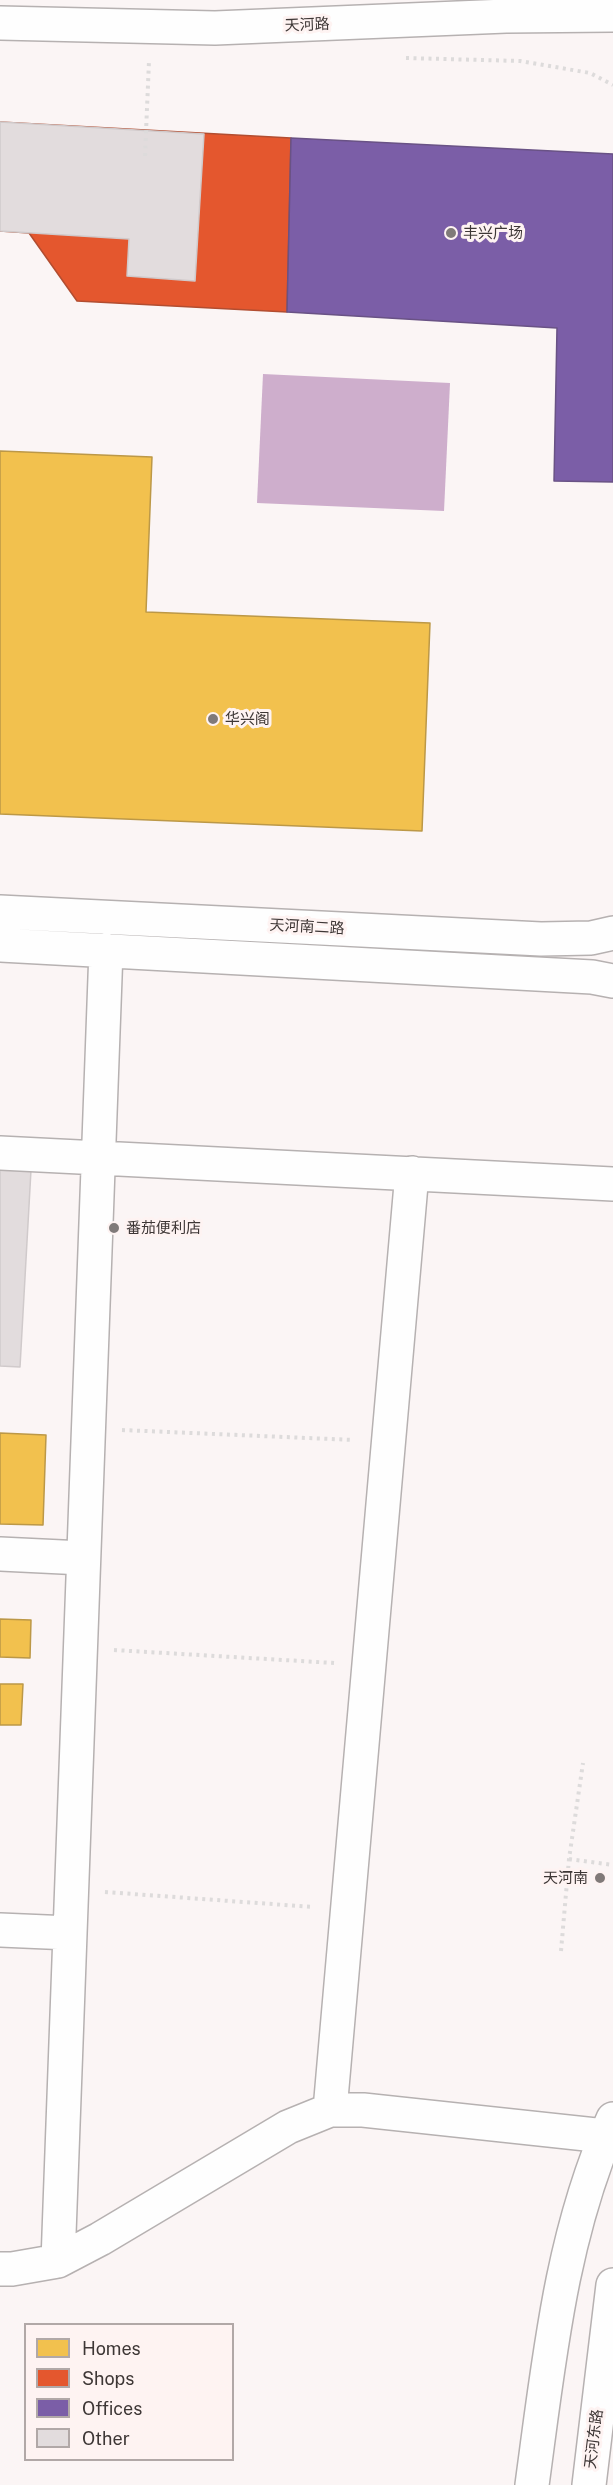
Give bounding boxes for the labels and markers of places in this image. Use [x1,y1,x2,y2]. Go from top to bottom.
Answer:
place label: 丰兴广场 [463,224,523,242]
marker: 丰兴广场 [444,226,458,240]
place label: 华兴阁 [225,710,270,728]
marker: 华兴阁 [206,712,220,726]
place label: 番茄便利店 [126,1219,201,1237]
marker: 番茄便利店 [107,1221,121,1235]
place label: 天河南 [543,1869,588,1887]
marker: 天河南 [593,1871,607,1885]

